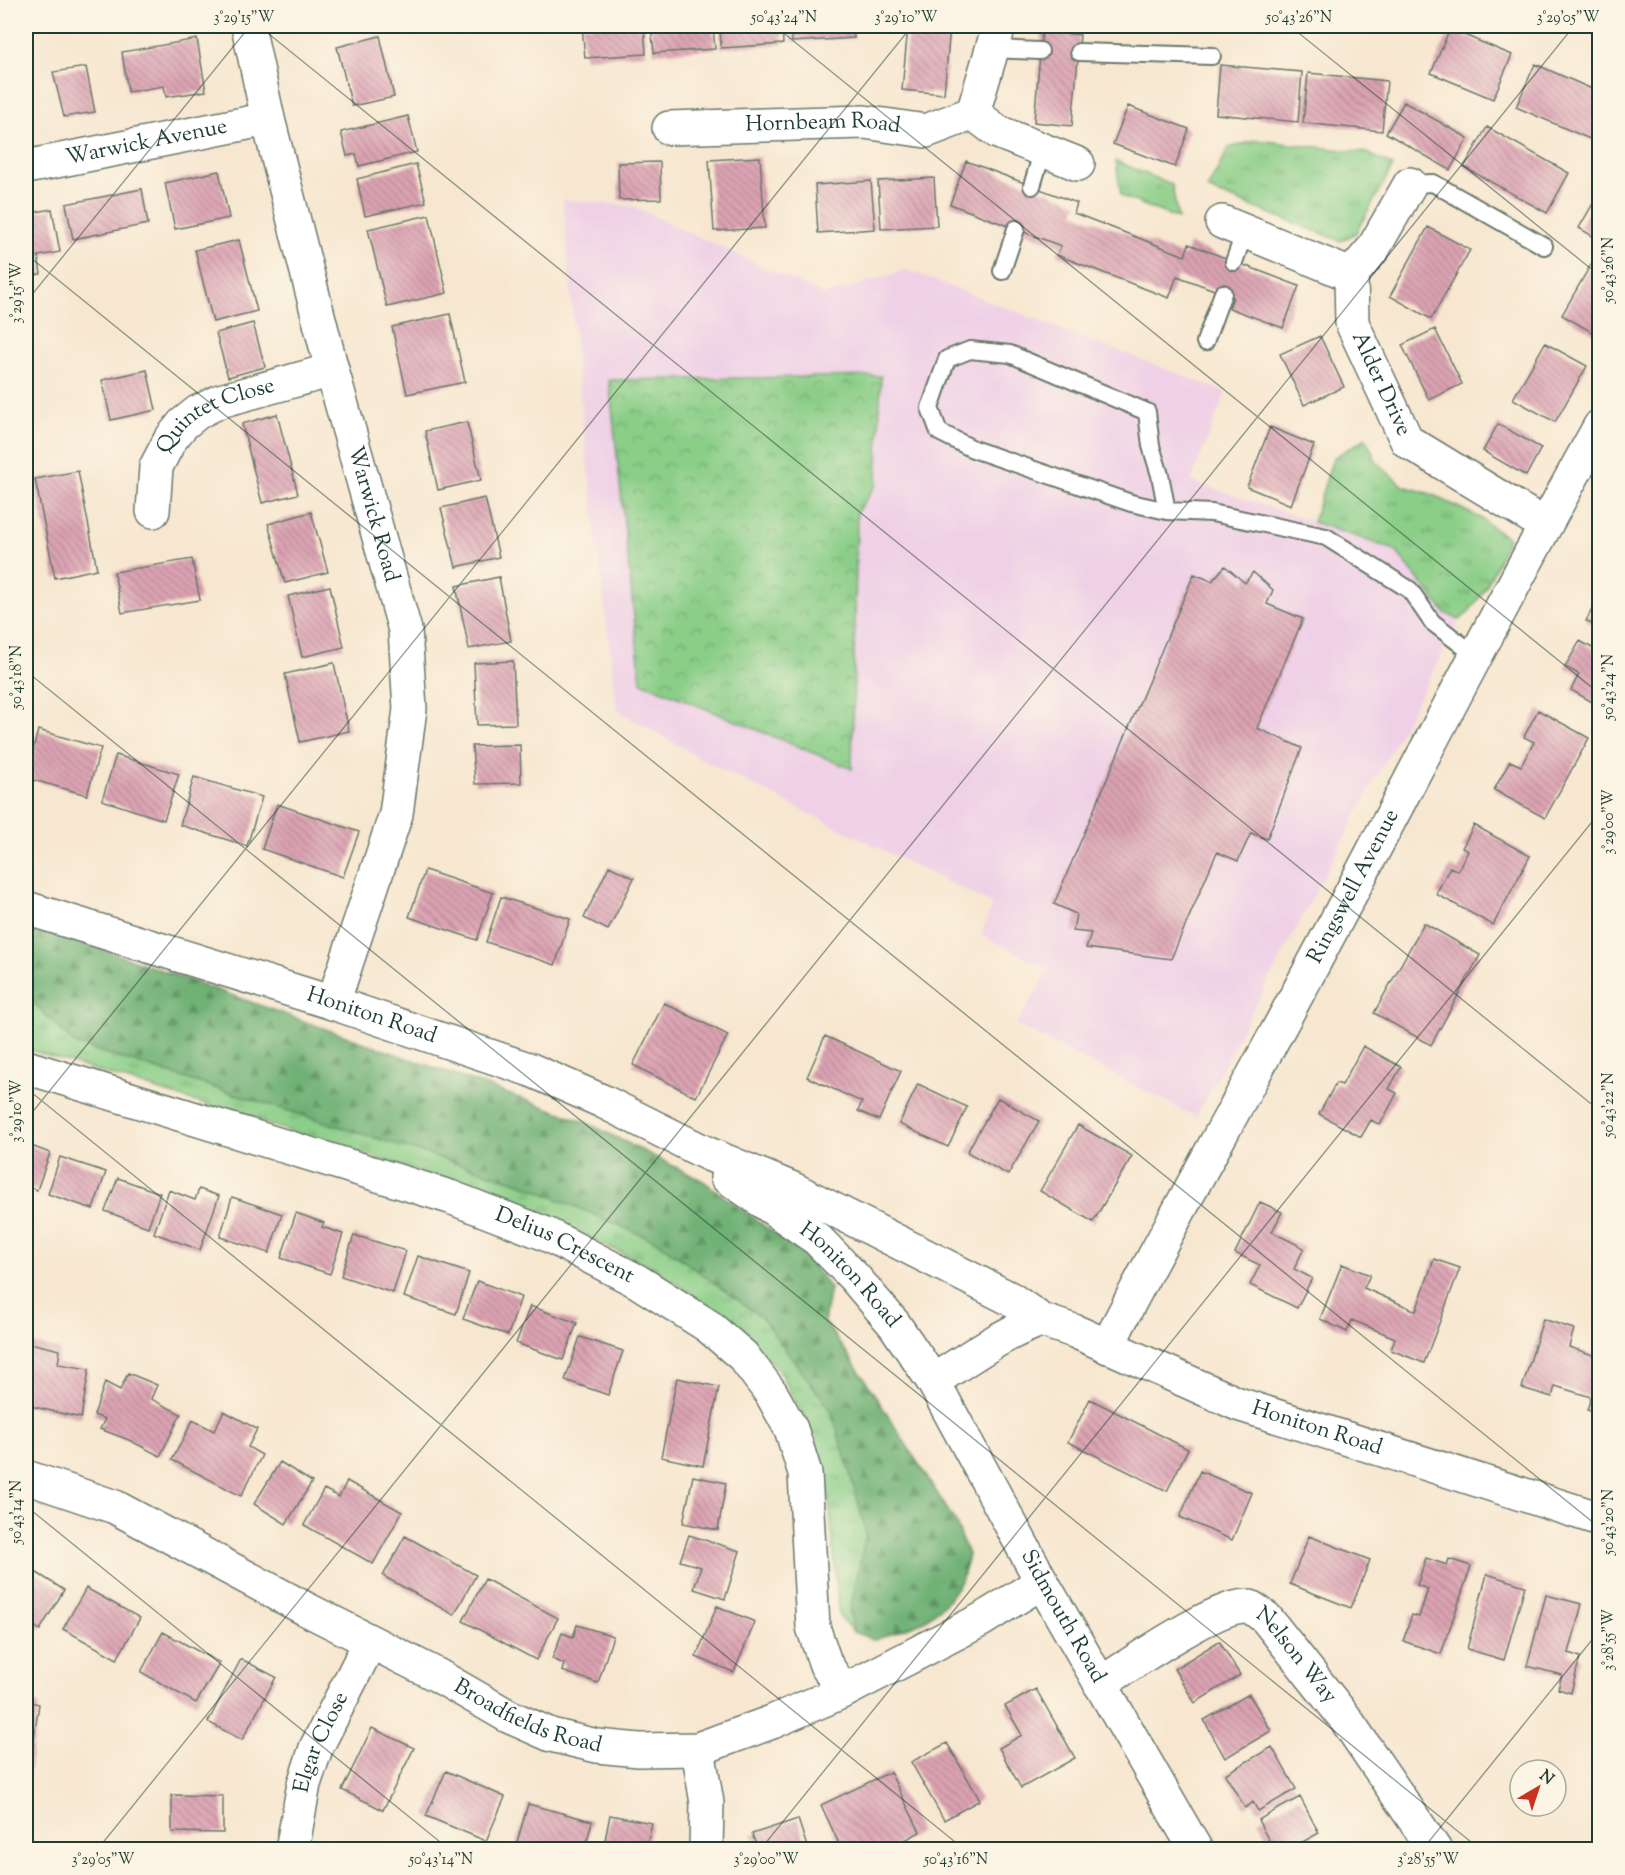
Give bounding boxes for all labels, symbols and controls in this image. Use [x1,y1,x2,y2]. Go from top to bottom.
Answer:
text: 3°29'15"W [214,8,275,29]
text: 50°43'24"N [750,8,817,29]
text: 3°29'10"W [874,8,938,29]
text: 50°43'26"N [1265,8,1332,29]
text: 3°29'05"W [1537,8,1600,29]
street label: Hornbeam Road [745,106,903,143]
street label: Warwick Avenue [63,111,230,175]
text: 50°43'26"N [1599,237,1620,304]
text: 3°29'15"W [7,262,28,323]
street label: Alder Drive [1342,327,1419,442]
street label: Quintet Close [149,371,279,460]
street label: Warwick Road [338,443,407,586]
text: 50°43'18"N [7,645,28,710]
text: 50°43'24"N [1599,654,1620,721]
text: 3°29'00"W [1599,789,1620,855]
street label: Ringswell Avenue [1300,804,1408,970]
street label: Honiton Road [302,980,441,1053]
text: 50°43'22"N [1599,1072,1620,1139]
text: 3°29'10"W [7,1079,28,1143]
street label: Delius Crescent [490,1200,640,1293]
street label: Honiton Road [792,1215,907,1336]
street label: Honiton Road [1247,1393,1386,1465]
text: 50°43'14"N [7,1480,28,1545]
text: 50°43'20"N [1599,1489,1620,1556]
street label: Sidmouth Road [1012,1544,1113,1689]
street label: Nelson Way [1249,1599,1344,1711]
text: 3°28'55"W [1599,1609,1620,1671]
street label: Broadfields Road [447,1672,605,1763]
street label: Elgar Close [287,1687,358,1796]
north arrow [1508,1758,1568,1818]
text: N [1534,1765,1558,1791]
text: 3°29'05"W [72,1850,135,1871]
text: 50°43'14"N [408,1850,473,1871]
text: 3°29'00"W [733,1850,799,1871]
text: 50°43'16"N [923,1850,988,1871]
text: 3°28'55"W [1397,1850,1459,1871]

